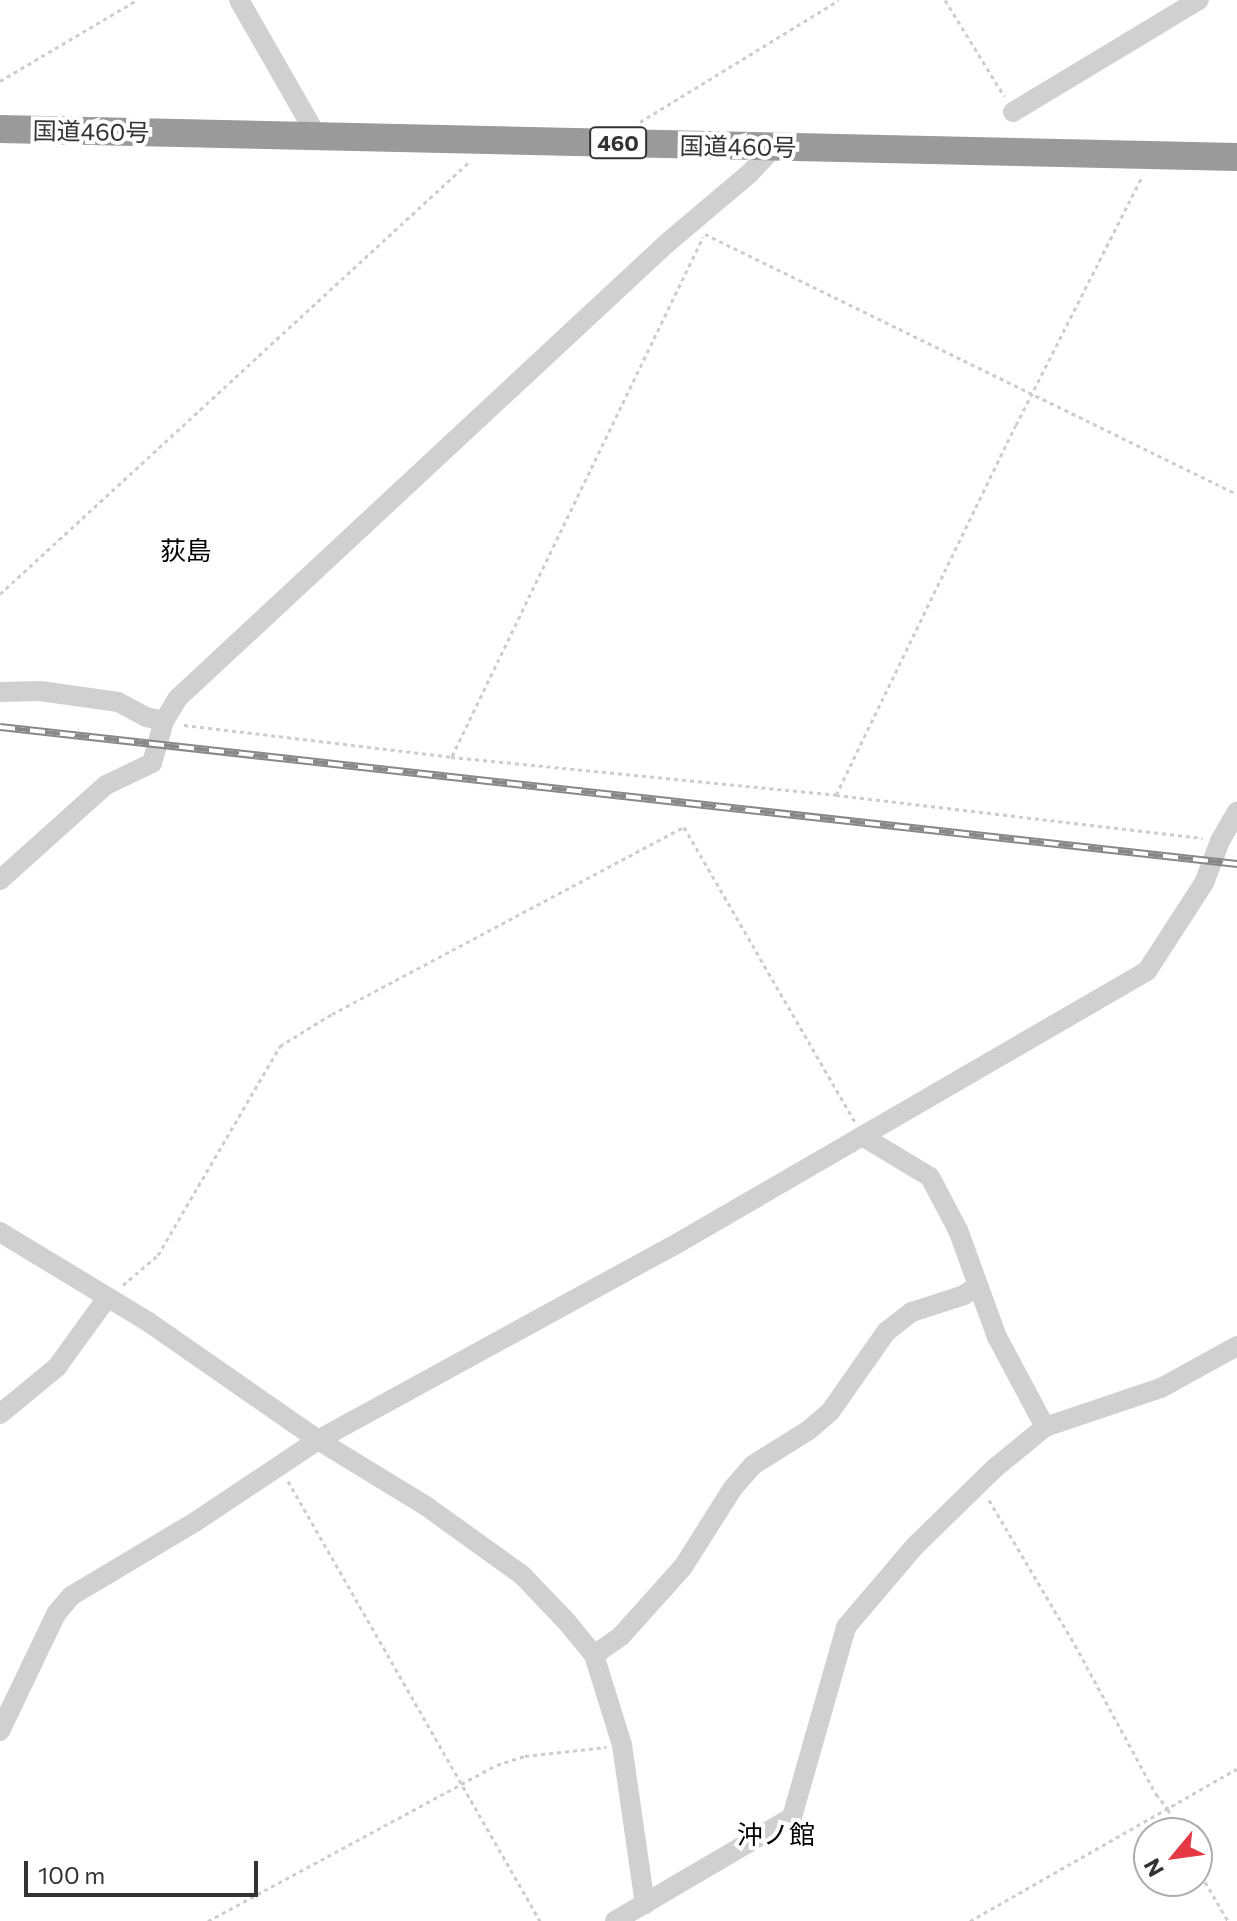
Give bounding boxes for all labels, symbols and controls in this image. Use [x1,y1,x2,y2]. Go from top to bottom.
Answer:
street label: 国道460号 [32,116,150,146]
road number: 460 [588,125,648,161]
street label: 国道460号 [679,131,797,161]
district label: 荻島 [160,534,212,566]
north arrow [1133,1817,1213,1897]
district label: 沖ノ館 [737,1818,815,1850]
scale bar [28,1845,262,1895]
text: N [1138,1854,1169,1882]
text: 100 m [38,1860,105,1889]

